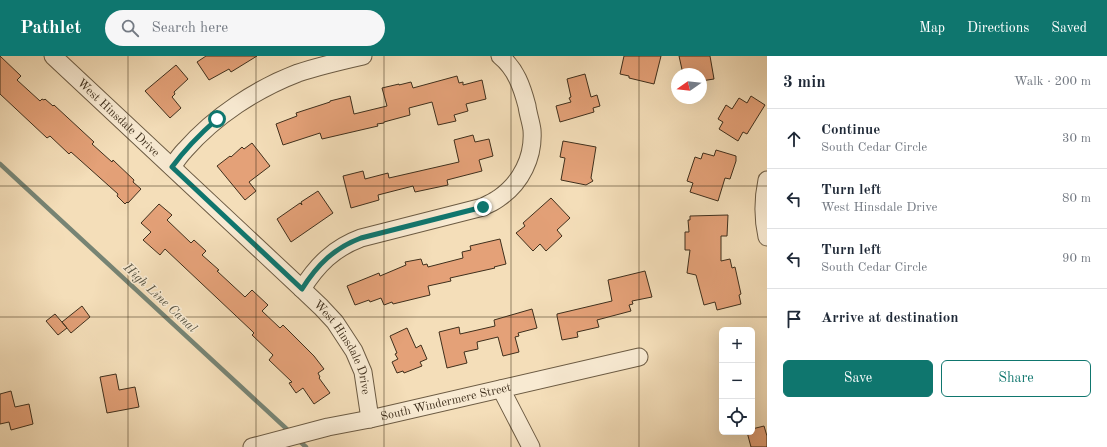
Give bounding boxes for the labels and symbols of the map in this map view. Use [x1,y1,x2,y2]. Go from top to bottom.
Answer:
north arrow [671,68,707,104]
street label: West Hinsdale Drive [75,77,162,160]
route start [208,110,226,128]
route end [474,198,492,216]
water label: High Line Canal [120,260,199,335]
street label: West Hinsdale Drive [311,299,371,396]
street label: South Windermere Street [380,382,512,423]

